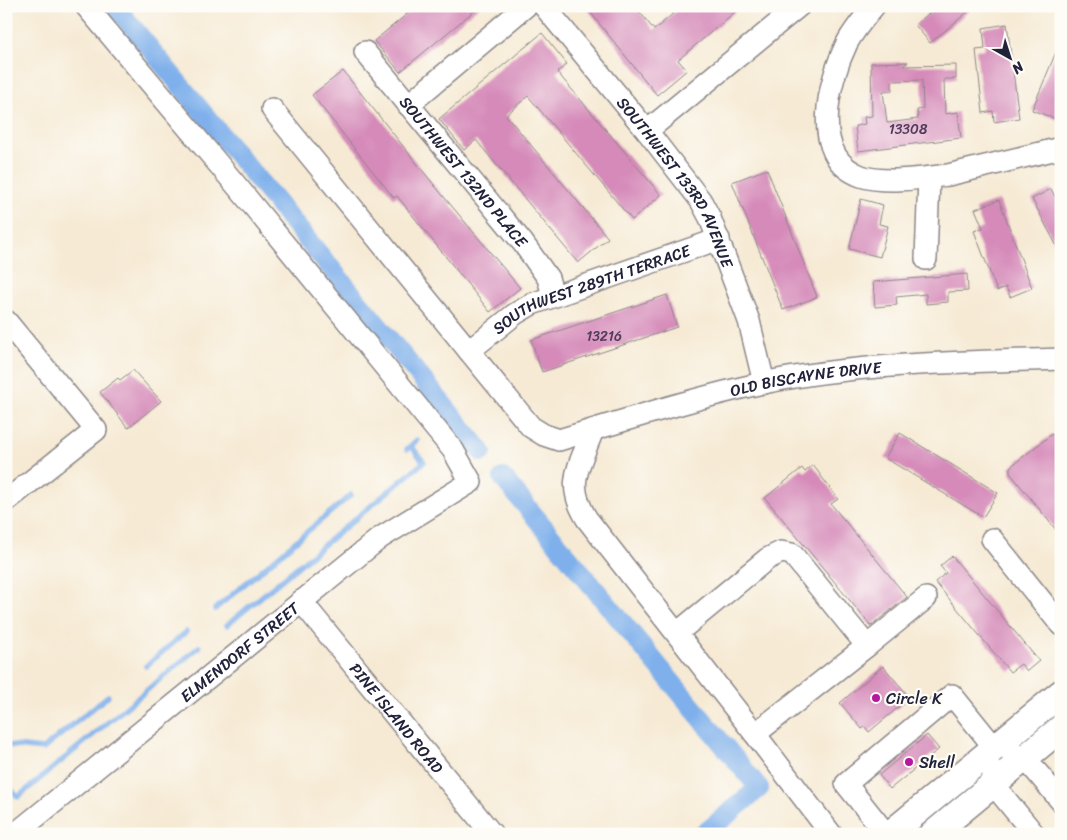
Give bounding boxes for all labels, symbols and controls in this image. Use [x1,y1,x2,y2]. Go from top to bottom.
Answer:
north arrow [984,32,1034,82]
text: N [1006,54,1030,81]
street label: SOUTHWEST 132ND PLACE [392,89,536,255]
street label: SOUTHWEST 133RD AVENUE [609,90,742,273]
house number: 13308 [889,117,928,142]
street label: SOUTHWEST 289TH TERRACE [485,235,695,342]
house number: 13216 [586,324,622,349]
street label: OLD BISCAYNE DRIVE [727,352,883,405]
street label: ELMENDORF STREET [173,594,307,710]
street label: PINE ISLAND ROAD [342,656,452,780]
place label: Circle K [886,684,943,713]
marker: Circle K [870,692,882,704]
place label: Shell [919,748,955,777]
marker: Shell [903,756,915,768]

